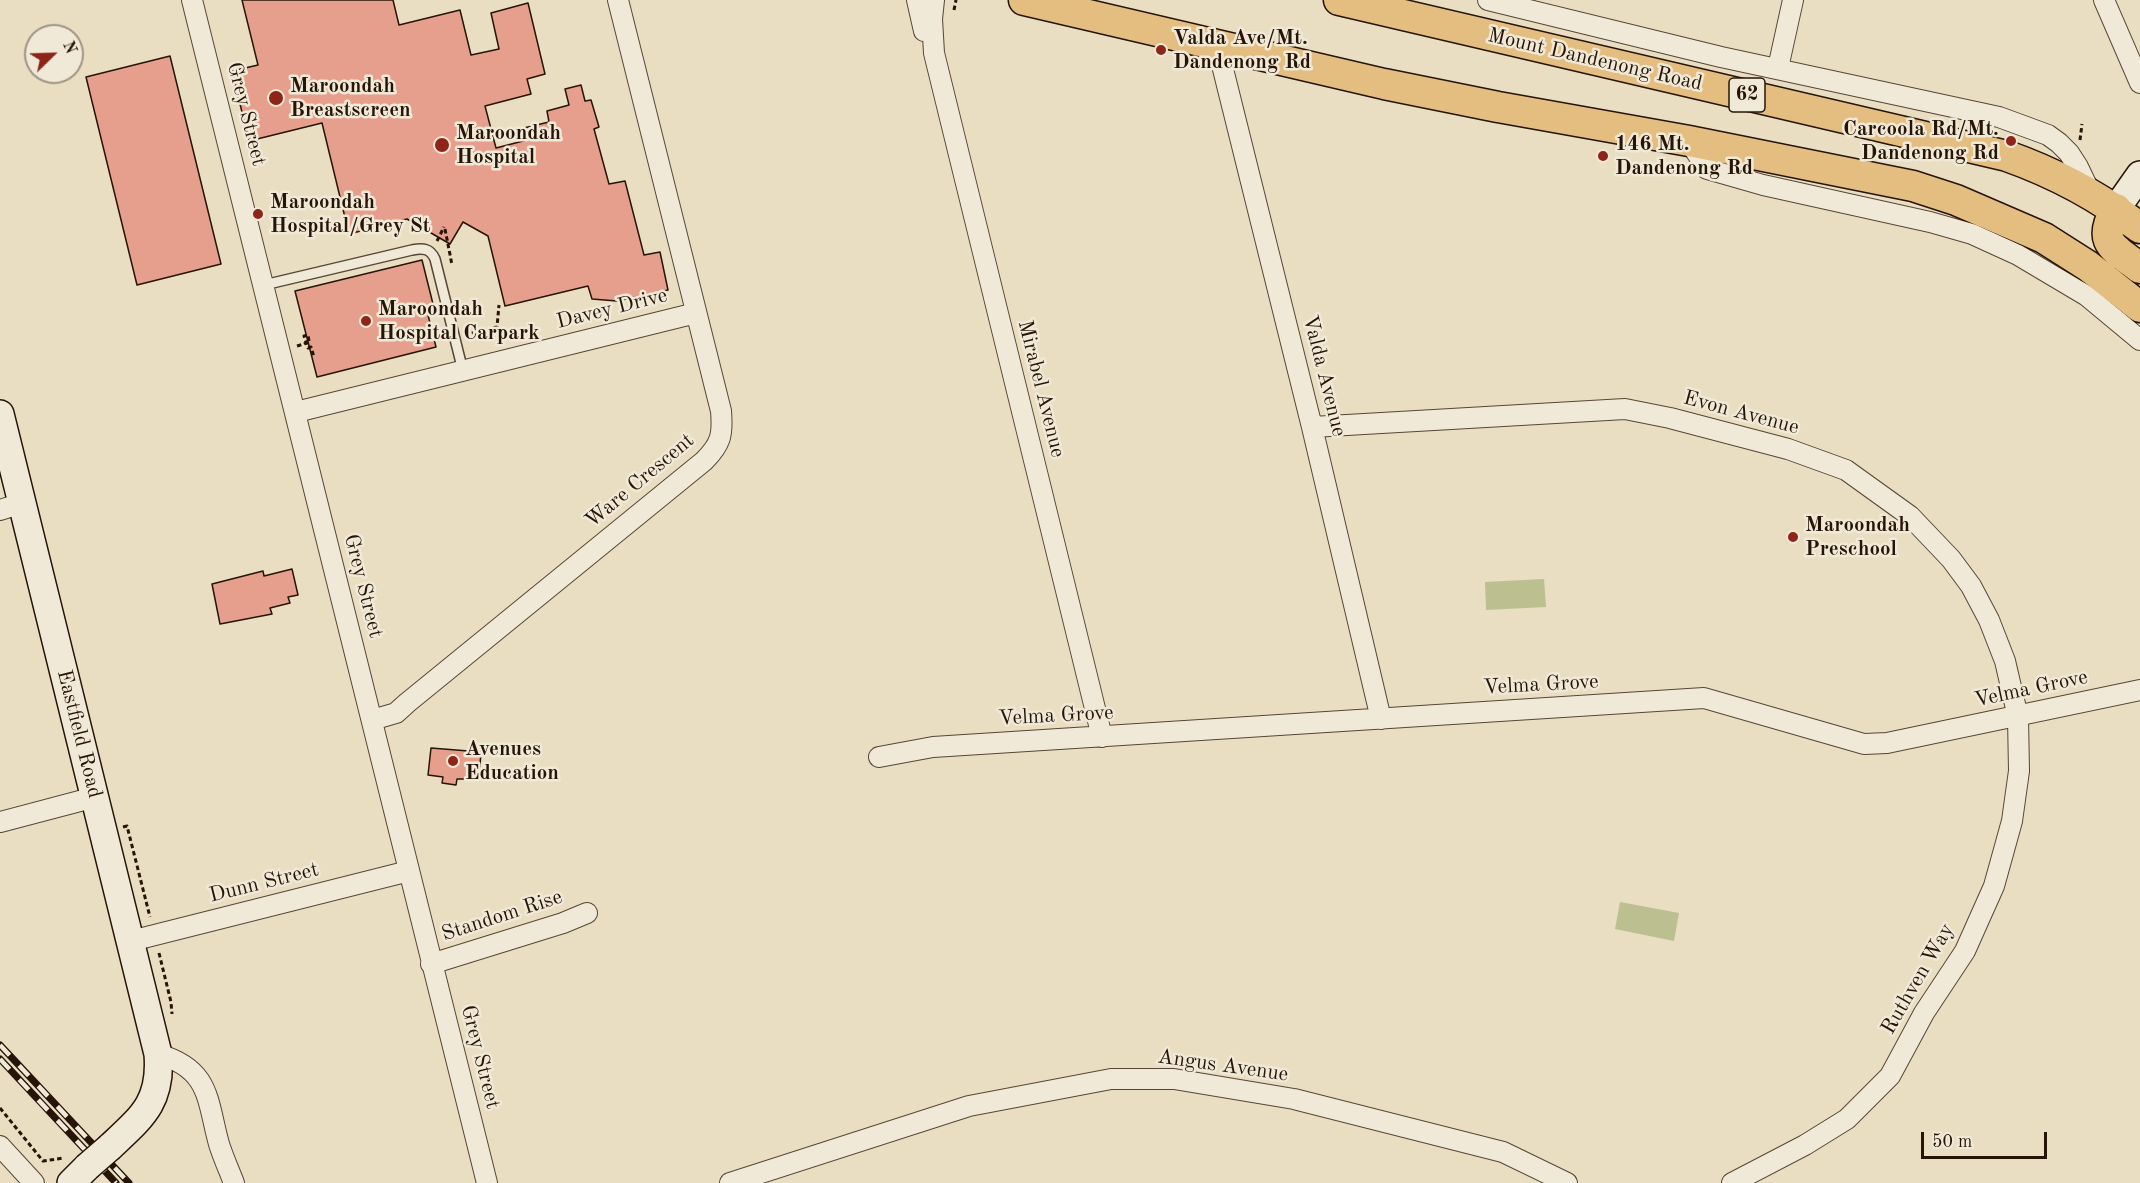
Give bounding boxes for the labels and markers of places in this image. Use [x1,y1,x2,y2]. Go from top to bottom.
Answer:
place label: Valda Ave/Mt. Dandenong Rd [1173,25,1311,75]
marker: Valda Ave/Mt. Dandenong Rd [1154,43,1168,57]
place label: Maroondah Breastscreen [290,73,411,123]
marker: Maroondah Breastscreen [267,89,285,107]
place label: Carcoola Rd/Mt. Dandenong Rd [1843,116,1999,166]
place label: Maroondah Hospital [456,120,561,170]
place label: 146 Mt. Dandenong Rd [1615,131,1753,181]
marker: Carcoola Rd/Mt. Dandenong Rd [2004,134,2018,148]
marker: Maroondah Hospital [433,136,451,154]
marker: 146 Mt. Dandenong Rd [1596,149,1610,163]
place label: Maroondah Hospital/Grey St [270,189,430,239]
marker: Maroondah Hospital/Grey St [251,207,265,221]
place label: Maroondah Hospital Carpark [378,296,540,346]
marker: Maroondah Hospital Carpark [359,314,373,328]
place label: Maroondah Preschool [1805,512,1910,562]
marker: Maroondah Preschool [1786,530,1800,544]
place label: Avenues Education [465,736,559,786]
marker: Avenues Education [446,754,460,768]

